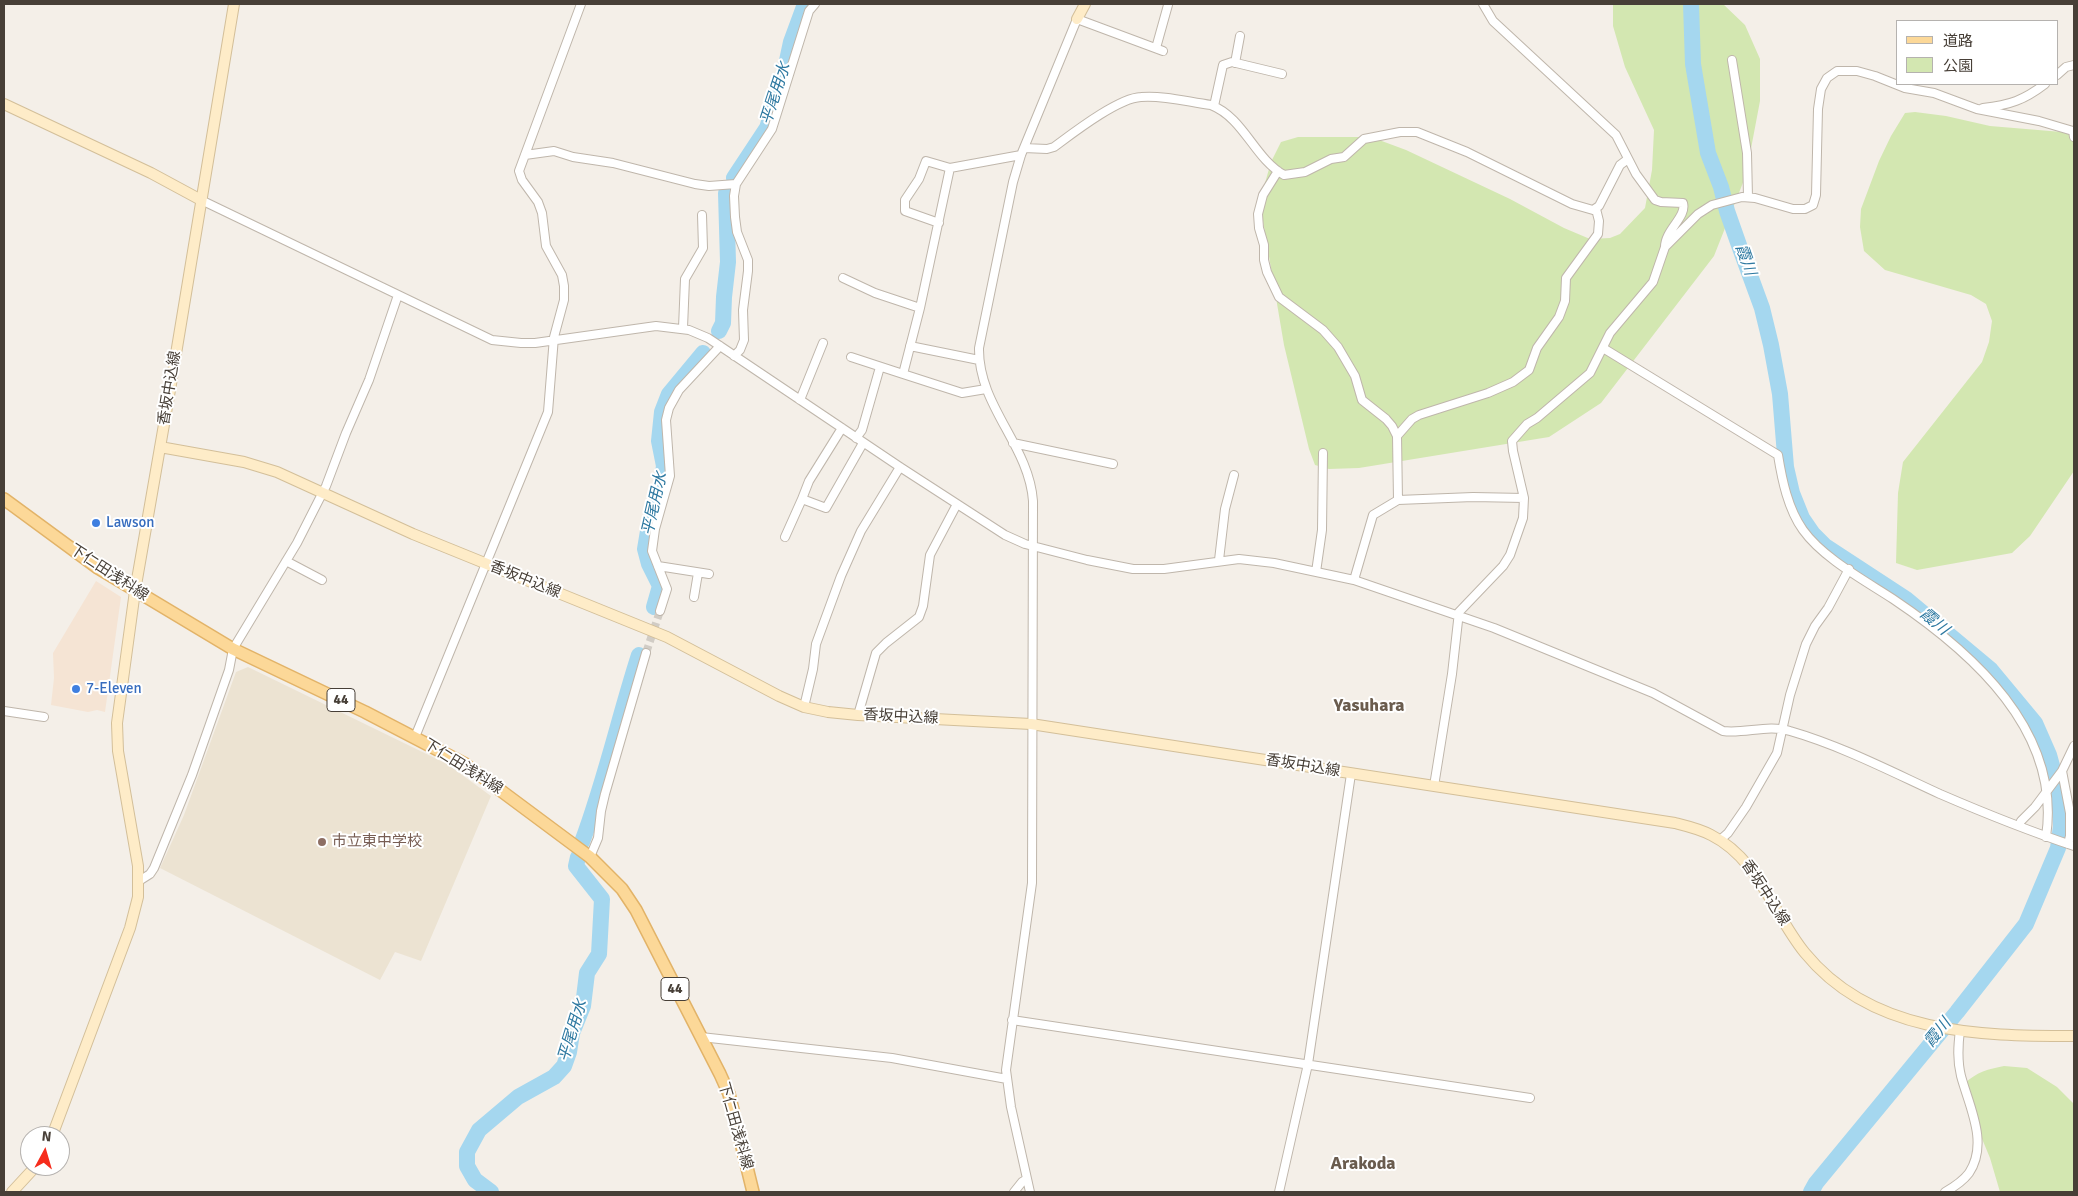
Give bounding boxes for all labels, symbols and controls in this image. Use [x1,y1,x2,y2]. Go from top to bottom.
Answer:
legend [1896,20,2058,85]
text: 道路 [1943,32,1973,50]
text: 公園 [1943,57,1973,75]
water label: 平尾用水 [757,61,795,127]
water label: 霞川 [1731,242,1759,278]
street label: 香坂中込線 [155,350,185,426]
water label: 平尾用水 [638,471,672,537]
place label: Lawson [106,514,154,532]
marker: Lawson [90,517,102,529]
street label: 下仁田浅科線 [66,541,152,605]
street label: 香坂中込線 [487,558,563,602]
water label: 霞川 [1916,604,1952,640]
place label: 7-Eleven [86,680,142,698]
marker: 7-Eleven [70,683,82,695]
road number: 44 [327,688,355,712]
district label: Yasuhara [1333,695,1405,717]
street label: 香坂中込線 [863,706,939,728]
street label: 下仁田浅科線 [420,736,506,798]
street label: 香坂中込線 [1265,751,1341,781]
place label: 市立東中学校 [332,833,422,851]
marker: 市立東中学校 [316,836,328,848]
street label: 香坂中込線 [1737,857,1793,929]
road number: 44 [661,978,689,1001]
water label: 平尾用水 [554,998,592,1064]
water label: 霞川 [1920,1015,1956,1051]
street label: 下仁田浅科線 [714,1080,756,1172]
north arrow [20,1126,70,1176]
text: N [41,1128,52,1146]
district label: Arakoda [1330,1153,1396,1175]

